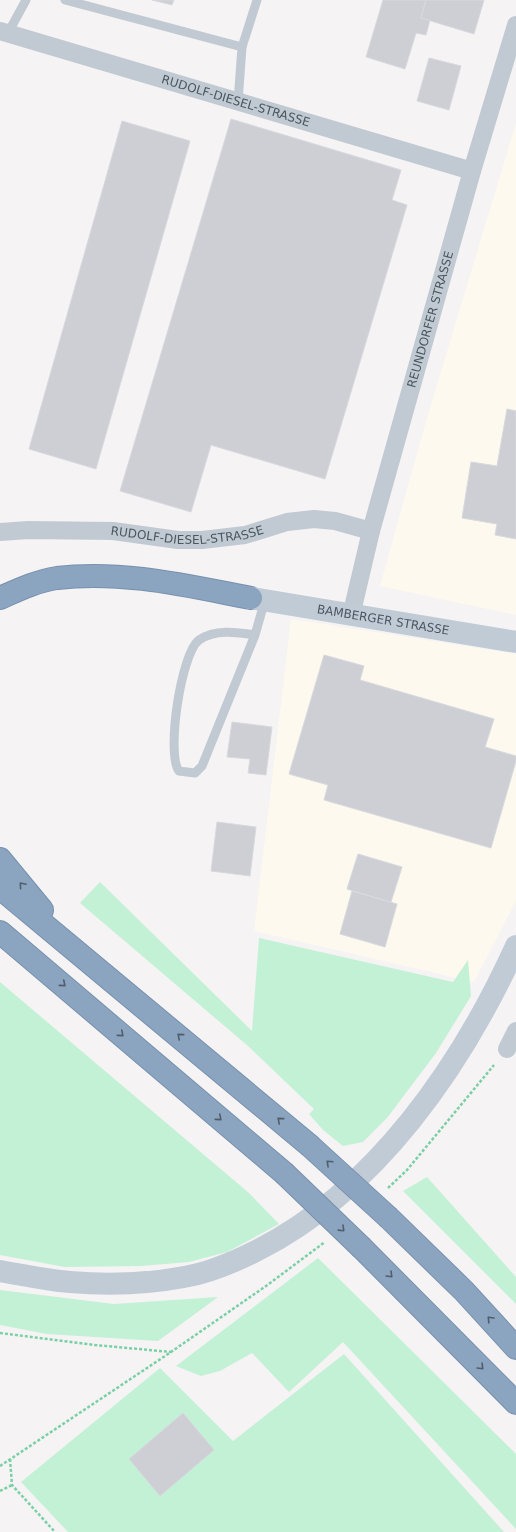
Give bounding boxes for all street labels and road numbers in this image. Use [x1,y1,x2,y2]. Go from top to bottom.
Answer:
street label: RUDOLF-DIESEL-STRASSE [160,72,312,130]
street label: REUNDORFER STRASSE [405,250,456,389]
street label: RUDOLF-DIESEL-STRASSE [110,523,265,547]
street label: BAMBERGER STRASSE [316,602,450,638]

